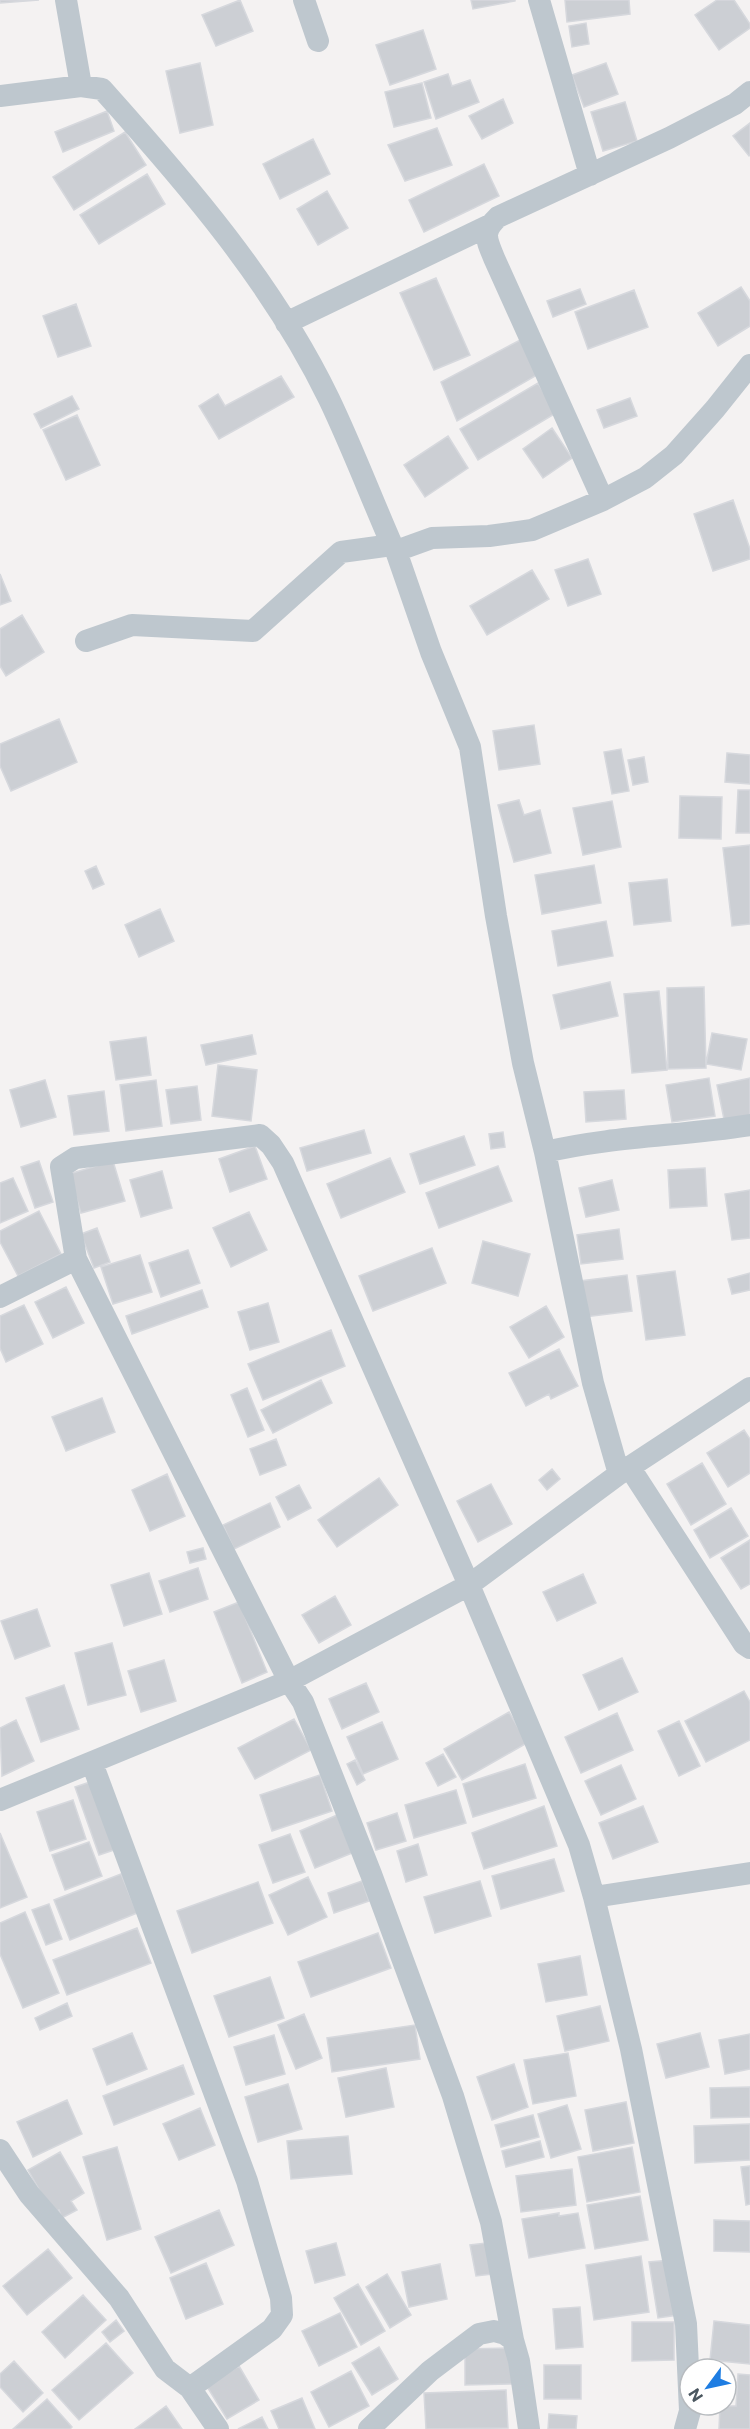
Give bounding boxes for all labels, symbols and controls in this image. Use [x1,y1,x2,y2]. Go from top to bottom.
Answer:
north arrow [678,2357,738,2417]
text: N [684,2385,706,2406]

